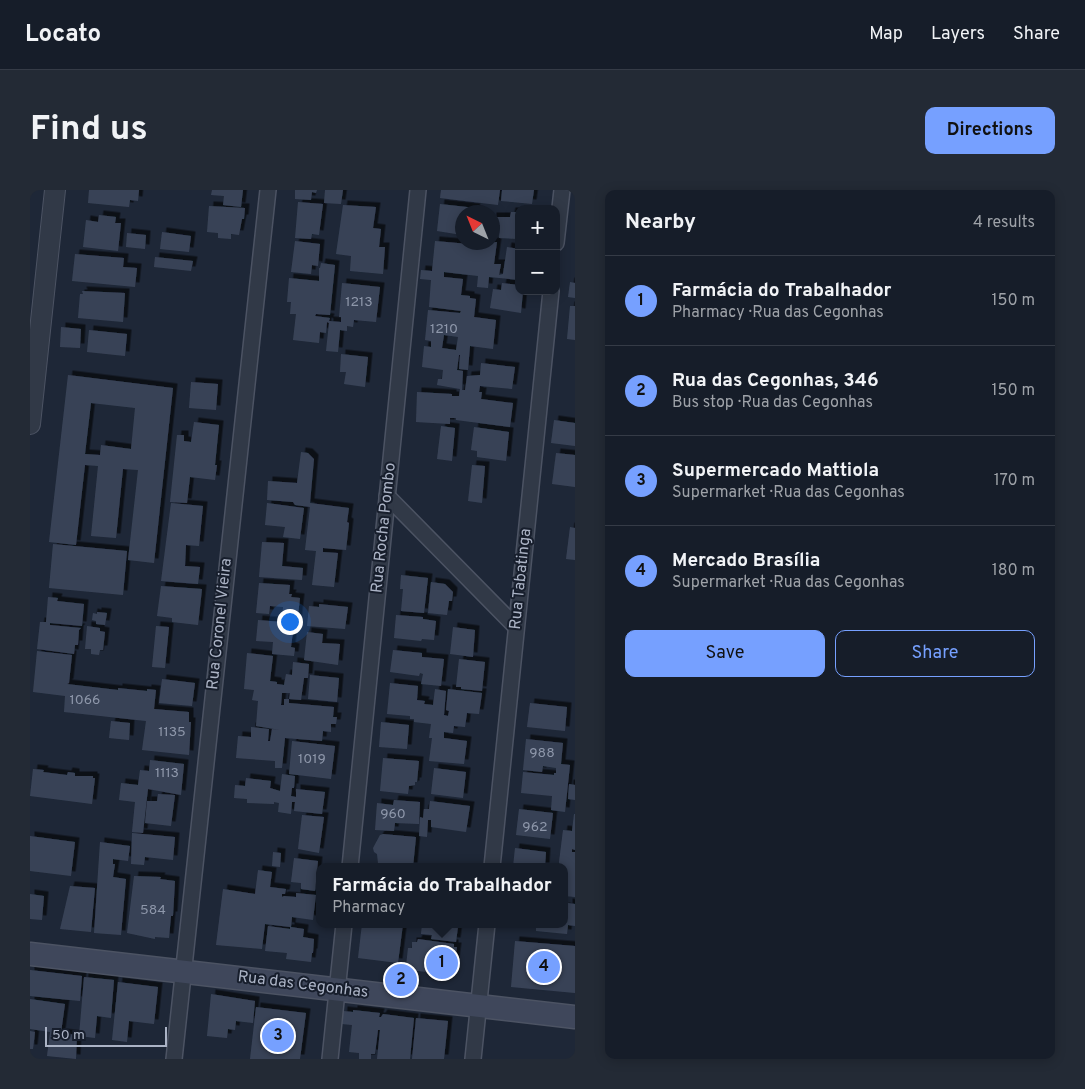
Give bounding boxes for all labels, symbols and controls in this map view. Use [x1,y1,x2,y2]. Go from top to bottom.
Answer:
text: Locato [25,20,101,50]
text: Map [869,23,903,46]
text: Layers [931,23,985,46]
text: Share [1013,23,1060,46]
button: Directions [925,107,1055,154]
text: Find us [30,108,148,152]
north arrow [455,205,500,250]
map controls [515,205,560,295]
button: + [515,205,560,250]
text: Nearby [625,209,696,236]
text: 4 results [973,213,1035,233]
button: − [515,250,560,295]
text: Farmácia do Trabalhador [672,279,891,303]
text: 1 [638,291,644,311]
text: 150 m [992,291,1035,311]
house number: 1213 [345,294,373,311]
text: Pharmacy · Rua das Cegonhas [672,303,884,323]
house number: 1210 [430,321,458,338]
text: Rua das Cegonhas, 346 [672,369,879,393]
text: 2 [636,381,646,401]
text: 150 m [992,381,1035,401]
text: Bus stop · Rua das Cegonhas [672,393,873,413]
text: Supermercado Mattiola [672,459,879,483]
street label: Rua Rocha Pombo [367,462,401,594]
text: 3 [636,471,646,491]
text: 170 m [994,471,1035,491]
text: Supermarket · Rua das Cegonhas [672,483,905,503]
street label: Rua Tabatinga [506,527,536,631]
text: Mercado Brasília [672,549,820,573]
street label: Rua Coronel Vieira [203,557,237,691]
text: 4 [636,561,646,581]
text: 180 m [992,561,1035,581]
text: Supermarket · Rua das Cegonhas [672,573,905,593]
your location [277,609,303,635]
button: Save [625,630,825,677]
button: Share [835,630,1035,677]
house number: 1066 [70,692,100,709]
house number: 1135 [158,724,186,741]
house number: 988 [529,745,555,762]
house number: 1019 [298,751,326,768]
house number: 1113 [155,765,179,782]
house number: 960 [380,806,406,823]
house number: 962 [522,819,548,836]
popup [316,863,568,928]
text: Farmácia do Trabalhador [332,874,552,898]
text: Pharmacy [332,898,405,918]
house number: 584 [140,902,166,919]
pin: 1 [426,944,458,982]
pin: 4 [528,948,560,986]
pin: 2 [385,961,417,999]
street label: Rua das Cegonhas [237,967,369,1003]
pin: 3 [262,1017,294,1055]
scale bar [45,1024,168,1047]
text: 50 m [52,1027,85,1044]

